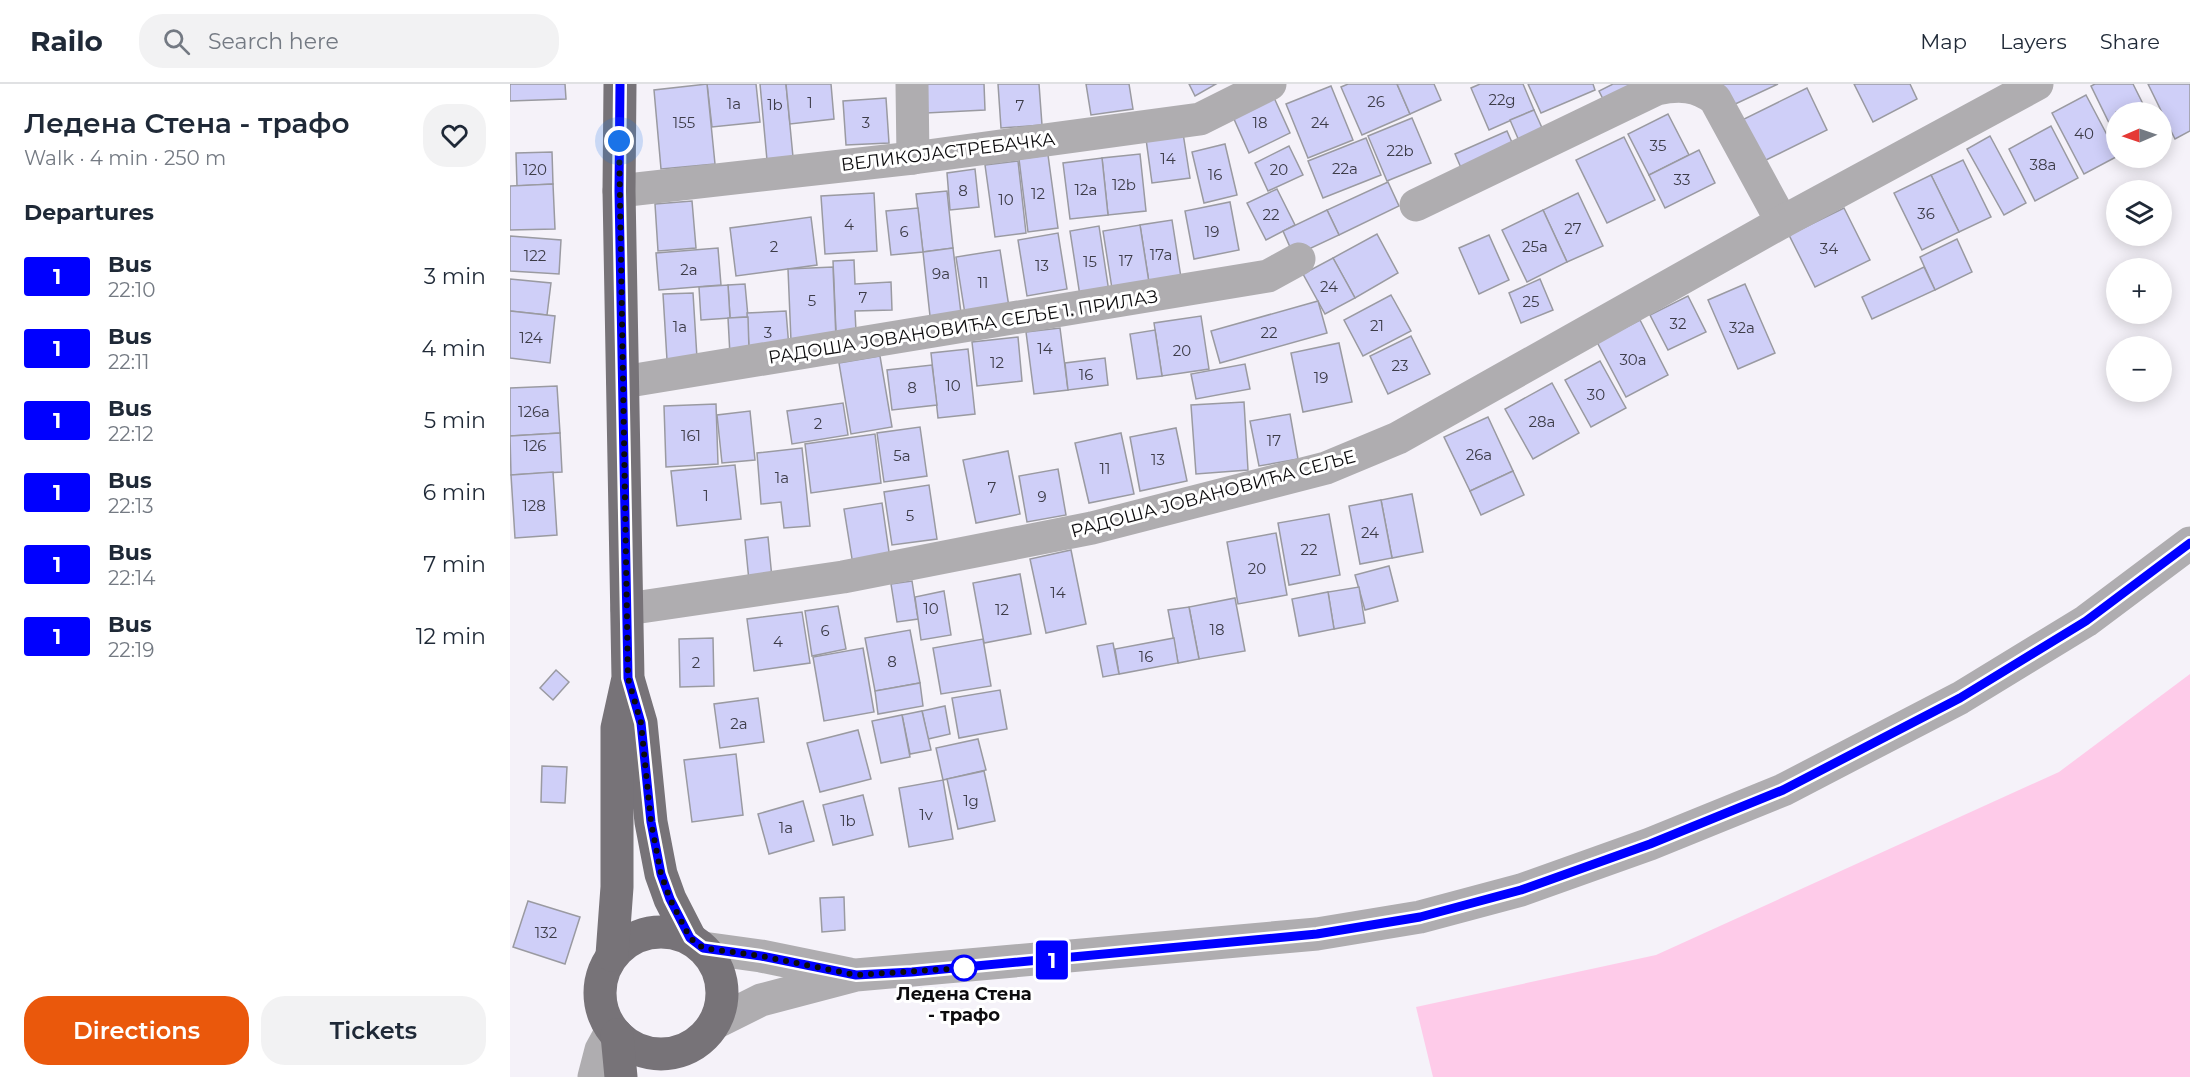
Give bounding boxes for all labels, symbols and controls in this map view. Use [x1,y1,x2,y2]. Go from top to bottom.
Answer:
search box [139,14,559,68]
text: Railo [30,24,103,58]
icon: search [160,25,193,58]
text: Search here [208,28,339,55]
text: Map [1920,29,1967,54]
text: Layers [2000,29,2067,54]
text: Share [2100,29,2160,54]
house number: 22g [1488,90,1516,109]
house number: 26 [1367,92,1385,111]
house number: 1 [807,93,813,112]
house number: 1a [727,94,741,113]
house number: 1b [767,95,783,114]
house number: 7 [1016,96,1025,115]
north arrow [2106,102,2172,168]
map controls [2106,102,2172,402]
button: heart [423,104,486,167]
text: Ледена Стена - трафо [24,106,350,140]
house number: 155 [673,113,695,132]
house number: 3 [862,113,870,132]
house number: 18 [1253,113,1268,132]
house number: 24 [1311,113,1329,132]
house number: 40 [2074,124,2094,143]
your location [604,126,634,156]
street label: ВЕЛИКОЈАСТРЕБАЧКА [840,128,1057,176]
house number: 35 [1650,136,1666,155]
house number: 22b [1386,141,1414,160]
text: Walk · 4 min · 250 m [24,146,226,170]
house number: 14 [1160,149,1176,168]
house number: 38a [2030,155,2056,174]
house number: 22a [1332,159,1358,178]
house number: 120 [523,160,547,179]
house number: 20 [1270,160,1288,179]
house number: 16 [1208,165,1222,184]
house number: 33 [1674,170,1690,189]
house number: 12b [1112,175,1136,194]
house number: 12a [1075,180,1097,199]
button: layers [2106,180,2172,246]
house number: 8 [958,181,968,200]
house number: 12 [1031,184,1045,203]
house number: 10 [998,190,1014,209]
text: Departures [24,199,154,226]
house number: 36 [1917,204,1935,223]
house number: 22 [1262,205,1280,224]
house number: 4 [844,215,854,234]
house number: 27 [1564,219,1582,238]
house number: 6 [899,222,909,241]
house number: 19 [1205,222,1219,241]
house number: 2 [770,237,778,256]
house number: 25a [1522,237,1548,256]
house number: 34 [1820,239,1838,258]
house number: 17a [1150,245,1172,264]
house number: 122 [524,246,546,265]
text: Bus [108,251,152,278]
house number: 17 [1119,251,1133,270]
house number: 15 [1083,252,1097,271]
house number: 13 [1035,256,1049,275]
button: + [2106,258,2172,324]
house number: 2a [680,260,698,279]
text: 3 min [424,263,486,290]
text: 1 [53,264,61,289]
house number: 9a [932,264,950,283]
house number: 11 [978,273,988,292]
house number: 24 [1320,277,1338,296]
text: 22:10 [108,278,155,302]
street label: РАДОША ЈОВАНОВИЋА СЕЉЕ 1. ПРИЛАЗ [767,285,1159,369]
house number: 7 [859,288,868,307]
house number: 5 [808,291,816,310]
house number: 25 [1522,292,1540,311]
house number: 32 [1670,314,1686,333]
house number: 21 [1370,316,1384,335]
house number: 1a [673,317,687,336]
house number: 32a [1729,318,1755,337]
text: Bus [108,323,152,350]
house number: 3 [764,323,772,342]
house number: 22 [1260,323,1278,342]
house number: 124 [519,328,543,347]
text: 4 min [422,335,486,362]
text: 1 [53,336,61,361]
button: − [2106,336,2172,402]
house number: 14 [1037,339,1053,358]
house number: 20 [1173,341,1191,360]
text: 22:11 [108,350,149,374]
house number: 30a [1619,350,1647,369]
house number: 12 [990,353,1004,372]
house number: 23 [1392,356,1408,375]
house number: 16 [1079,365,1093,384]
house number: 19 [1314,368,1328,387]
house number: 10 [945,376,961,395]
house number: 8 [907,378,917,397]
house number: 30 [1587,385,1605,404]
text: Bus [108,395,152,422]
house number: 126a [518,402,550,421]
text: 5 min [424,407,486,434]
text: 1 [53,408,61,433]
house number: 28a [1529,412,1555,431]
house number: 2 [814,414,822,433]
text: 22:12 [108,422,154,446]
house number: 161 [681,426,701,445]
house number: 17 [1267,431,1281,450]
house number: 126 [523,436,547,455]
street label: РАДОША ЈОВАНОВИЋА СЕЉЕ [1068,445,1358,543]
house number: 26a [1466,445,1492,464]
house number: 5a [893,446,911,465]
house number: 13 [1151,450,1165,469]
house number: 11 [1100,459,1110,478]
text: Bus [108,467,152,494]
house number: 1a [775,468,789,487]
house number: 7 [988,478,997,497]
text: 6 min [423,479,486,506]
text: 1 [53,480,61,505]
house number: 1 [703,486,709,505]
house number: 9 [1037,487,1047,506]
text: 22:13 [108,494,153,518]
house number: 128 [522,496,546,515]
house number: 5 [906,506,914,525]
house number: 24 [1361,523,1379,542]
text: Bus [108,539,152,566]
house number: 22 [1300,540,1318,559]
text: 7 min [423,551,486,578]
text: 1 [53,552,61,577]
house number: 20 [1248,559,1266,578]
text: 22:14 [108,566,155,590]
house number: 14 [1050,583,1066,602]
house number: 10 [923,599,939,618]
house number: 12 [995,600,1009,619]
text: Bus [108,611,152,638]
house number: 18 [1210,620,1225,639]
house number: 6 [820,621,830,640]
text: 12 min [416,623,486,650]
text: 1 [53,624,61,649]
house number: 4 [773,632,783,651]
text: 22:19 [108,638,154,662]
house number: 16 [1139,647,1153,666]
house number: 8 [887,652,897,671]
house number: 2 [692,653,700,672]
house number: 2a [730,714,748,733]
house number: 1g [963,791,979,810]
house number: 1v [919,805,934,824]
house number: 1b [840,811,856,830]
house number: 1a [779,818,793,837]
house number: 132 [535,923,557,942]
line badge: 1 [1032,940,1072,980]
text: 1 [1048,948,1056,973]
marker: Ледена Стена - трафо [951,955,977,981]
place label: Ледена Стена - трафо [896,983,1032,1026]
button: Directions [24,996,249,1065]
button: Tickets [261,996,486,1065]

